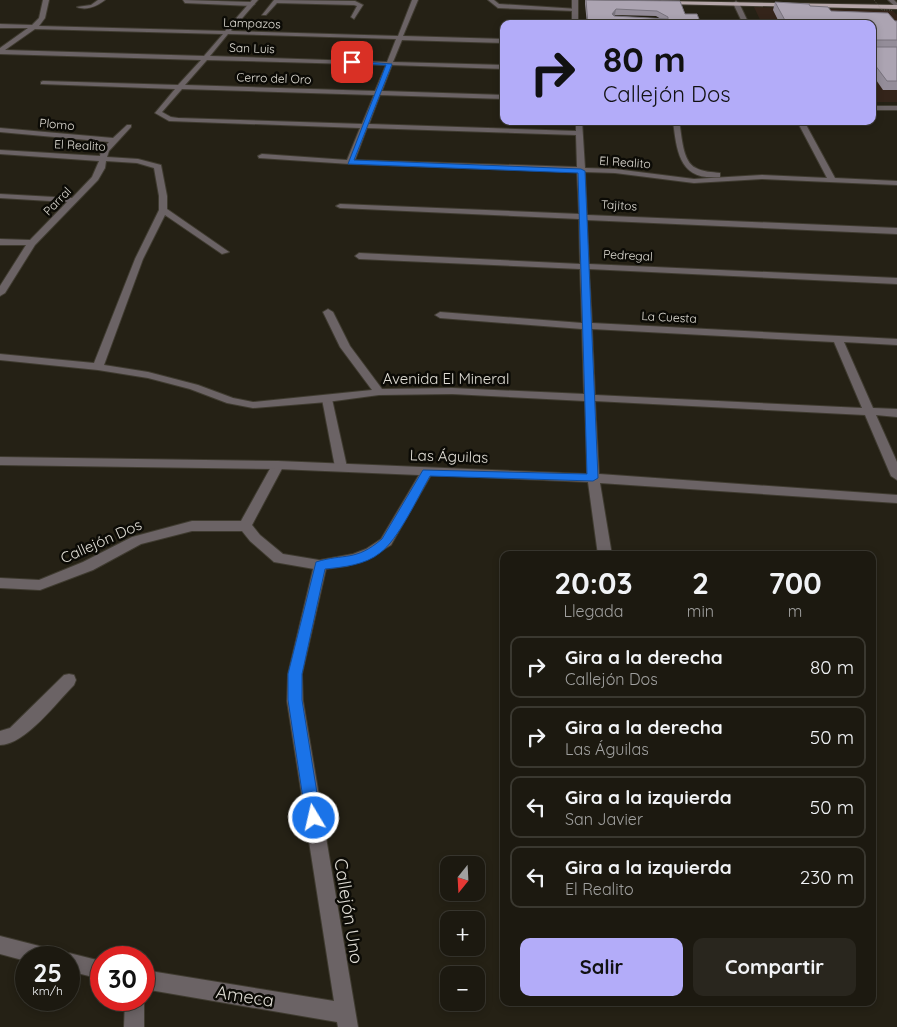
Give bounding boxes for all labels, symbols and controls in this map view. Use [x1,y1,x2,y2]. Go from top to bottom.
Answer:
street label: Lampazos [223,14,281,32]
text: 80 m [603,37,686,81]
street label: San Luis [229,40,275,56]
icon: right [520,40,585,105]
pin [331,41,373,83]
icon: arrive [338,48,366,76]
street label: Cerro del Oro [236,69,312,87]
text: Callejón Dos [603,80,731,108]
street label: Plomo [39,115,75,133]
street label: El Realito [54,136,106,154]
street label: El Realito [599,153,651,171]
street label: Parral [40,184,74,218]
street label: Tajitos [601,197,638,213]
street label: Pedregal [603,246,653,264]
street label: La Cuesta [641,308,697,326]
street label: Avenida El Mineral [383,369,509,388]
street label: Las Águilas [409,445,489,467]
street label: Callejón Dos [57,515,145,567]
text: 20:03 [554,564,633,602]
text: 2 [692,564,709,602]
text: 700 [768,564,822,602]
text: Llegada [563,601,623,621]
text: min [687,601,714,621]
text: m [788,601,802,621]
text: Gira a la derecha [565,645,723,669]
icon: right [522,653,550,681]
text: 80 m [810,655,854,679]
text: Callejón Dos [565,669,658,689]
text: Gira a la derecha [565,715,723,739]
icon: right [522,723,550,751]
text: 50 m [810,725,854,749]
text: Las Águilas [565,739,649,759]
text: Gira a la izquierda [565,785,732,809]
position arrow [287,791,339,843]
icon: left [522,793,550,821]
text: 50 m [810,795,854,819]
text: San Javier [565,809,643,829]
text: Gira a la izquierda [565,855,732,879]
north arrow [440,856,485,901]
map controls [440,856,485,1011]
street label: Callejón Uno [329,857,369,965]
icon: left [522,863,550,891]
text: 230 m [800,865,854,889]
text: El Realito [565,879,634,899]
button: + [440,911,485,956]
button: Salir [520,938,683,996]
button: Compartir [693,938,856,996]
speed limit sign: 30 [90,946,155,1011]
text: 25 [33,957,62,988]
button: − [440,966,485,1011]
street label: Ameca [214,980,276,1012]
text: km/h [32,983,63,998]

